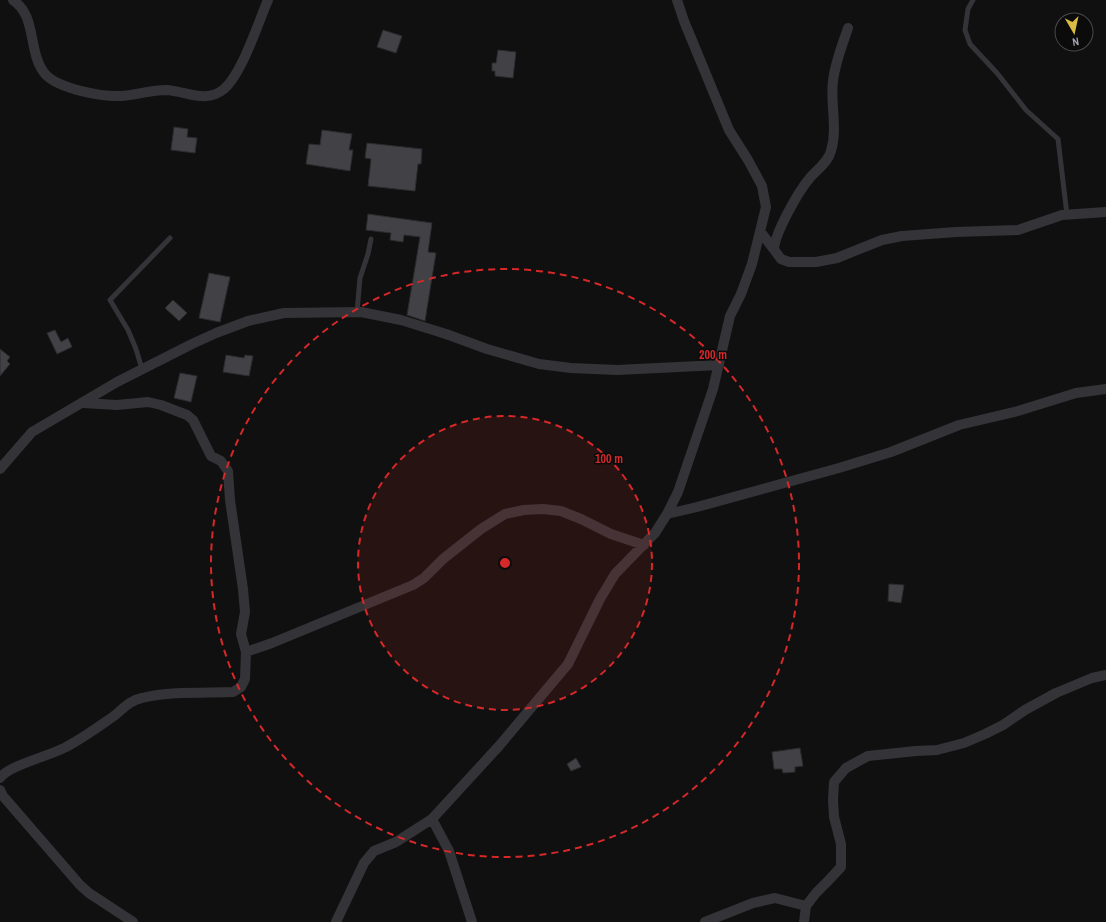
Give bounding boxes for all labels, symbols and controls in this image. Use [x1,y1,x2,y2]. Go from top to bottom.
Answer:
north arrow [1054,12,1094,52]
text: N [1071,34,1080,49]
text: 200 m [699,347,727,363]
text: 100 m [595,451,623,467]
centre of rings [498,556,512,570]

